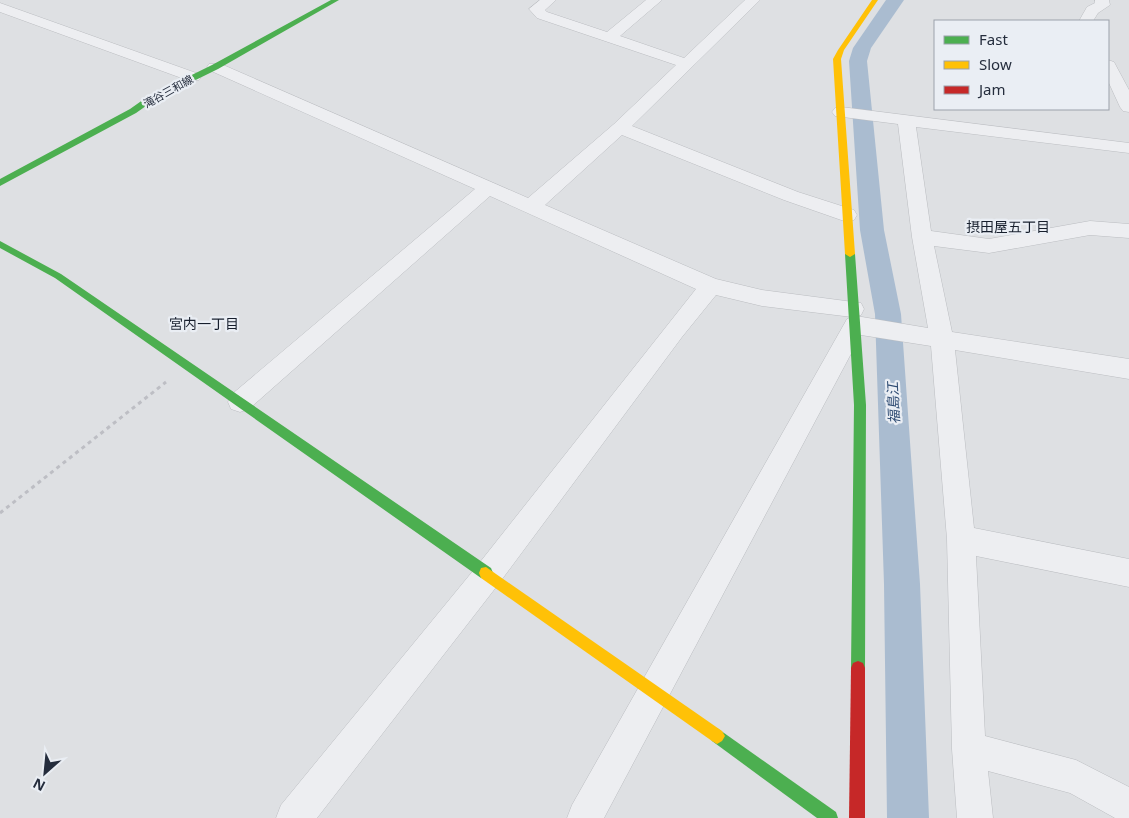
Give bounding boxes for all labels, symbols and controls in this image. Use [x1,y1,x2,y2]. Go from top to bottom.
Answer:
legend [934,20,1109,110]
text: Fast [979,29,1008,49]
text: Slow [979,54,1012,74]
street label: 滝谷三和線 [140,71,196,111]
text: Jam [977,79,1006,99]
district label: 摂田屋五丁目 [966,217,1050,236]
district label: 宮内一丁目 [169,314,239,333]
water label: 福島江 [882,380,904,424]
north arrow [20,748,70,798]
text: N [29,774,48,796]

